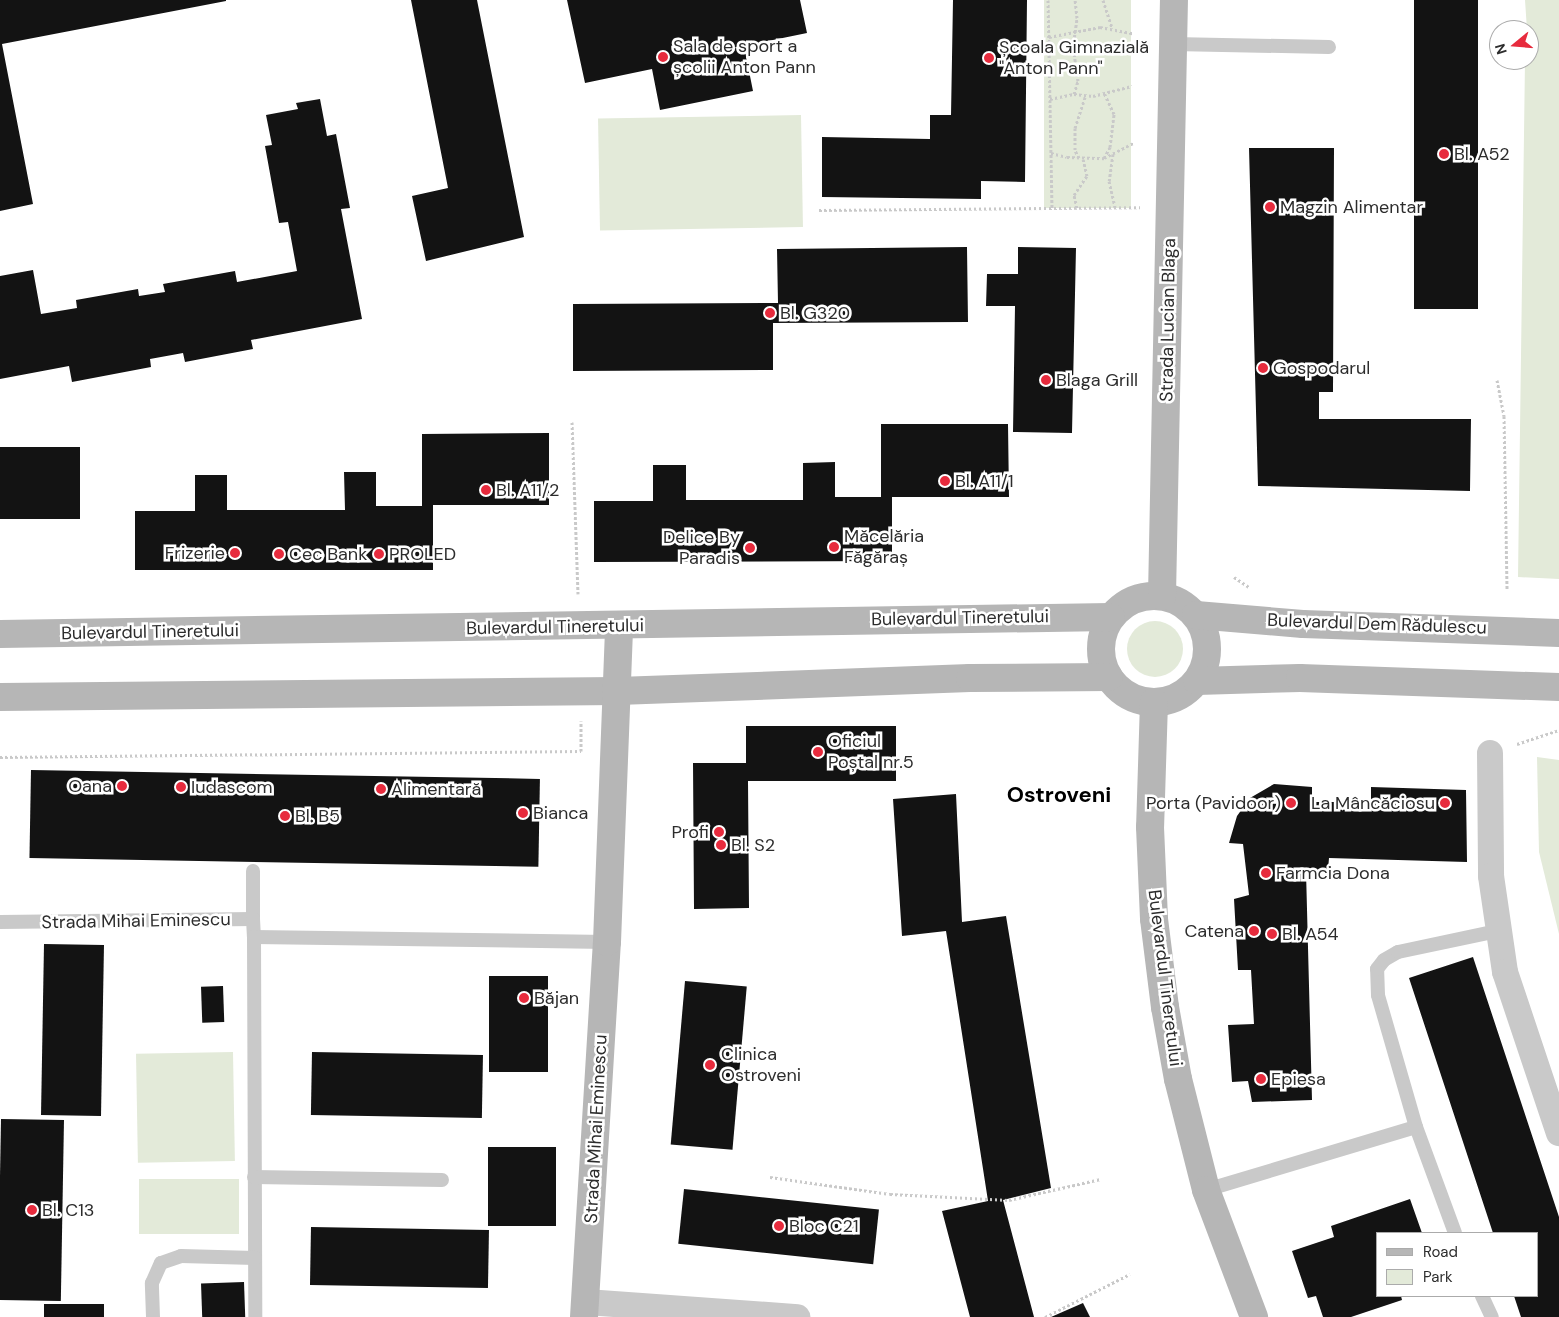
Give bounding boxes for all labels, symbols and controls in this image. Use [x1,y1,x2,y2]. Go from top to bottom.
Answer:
north arrow [1489,20,1539,70]
place label: Sala de sport a școlii Anton Pann [673,36,816,78]
place label: Școala Gimnazială "Anton Pann" [999,37,1149,80]
text: N [1491,42,1511,57]
marker: Sala de sport a școlii Anton Pann [657,51,669,63]
marker: Școala Gimnazială "Anton Pann" [983,52,995,64]
place label: Bl. A52 [1454,143,1510,165]
marker: Bl. A52 [1438,148,1450,160]
place label: Magzin Alimentar [1280,196,1423,218]
marker: Magzin Alimentar [1264,201,1276,213]
street label: Strada Lucian Blaga [1156,238,1180,402]
place label: Bl. G320 [780,302,850,324]
marker: Bl. G320 [764,307,776,319]
place label: Gospodarul [1273,357,1370,379]
marker: Gospodarul [1257,362,1269,374]
place label: Blaga Grill [1056,369,1138,391]
marker: Blaga Grill [1040,374,1052,386]
place label: Bl. A11/1 [955,470,1014,492]
marker: Bl. A11/1 [939,475,951,487]
place label: Bl. A11/2 [496,479,559,501]
marker: Bl. A11/2 [480,484,492,496]
place label: Măcelăria Făgăraș [844,526,924,568]
place label: Delice By Paradis [663,527,740,570]
marker: Măcelăria Făgăraș [828,541,840,553]
place label: Frizerie [165,542,225,564]
marker: Delice By Paradis [744,542,756,554]
place label: Cec Bank [289,543,367,565]
place label: PROLED [389,543,456,565]
marker: Frizerie [229,547,241,559]
marker: Cec Bank [273,548,285,560]
marker: PROLED [373,548,385,560]
street label: Bulevardul Tineretului [871,606,1049,630]
street label: Bulevardul Dem Rădulescu [1267,609,1487,639]
street label: Bulevardul Tineretului [466,615,644,639]
street label: Bulevardul Tineretului [61,620,239,644]
place label: Oficiul Poștal nr.5 [828,731,914,774]
marker: Oficiul Poștal nr.5 [812,746,824,758]
place label: Oana [68,775,112,797]
place label: Iudascom [191,776,273,798]
place label: Alimentară [391,778,481,800]
marker: Oana [116,780,128,792]
marker: Iudascom [175,781,187,793]
district label: Ostroveni [1007,782,1111,808]
marker: Alimentară [375,783,387,795]
place label: Porta (Pavidoor) [1146,792,1281,814]
place label: La Mâncăciosu [1311,792,1435,814]
marker: Porta (Pavidoor) [1285,797,1297,809]
marker: La Mâncăciosu [1439,797,1451,809]
place label: Bianca [533,802,588,824]
place label: Bl. B5 [295,805,340,827]
marker: Bianca [517,807,529,819]
marker: Bl. B5 [279,810,291,822]
place label: Profi [671,821,709,843]
marker: Profi [713,826,725,838]
place label: Bl. S2 [731,834,775,856]
marker: Bl. S2 [715,839,727,851]
place label: Farmcia Dona [1276,862,1390,884]
marker: Farmcia Dona [1260,867,1272,879]
street label: Bulevardul Tineretului [1143,888,1187,1068]
street label: Strada Mihai Eminescu [41,909,231,933]
place label: Catena [1184,920,1244,942]
place label: Bl. A54 [1282,923,1338,945]
marker: Catena [1248,925,1260,937]
marker: Bl. A54 [1266,928,1278,940]
place label: Băjan [534,987,579,1009]
marker: Băjan [518,992,530,1004]
street label: Strada Mihai Eminescu [580,1034,612,1224]
place label: Clinica Ostroveni [721,1044,801,1086]
marker: Clinica Ostroveni [703,1058,717,1072]
place label: Epiesa [1271,1068,1326,1090]
marker: Epiesa [1255,1073,1267,1085]
place label: Bl. C13 [42,1199,94,1221]
marker: Bl. C13 [26,1204,38,1216]
place label: Bloc C21 [789,1215,859,1237]
marker: Bloc C21 [773,1220,785,1232]
legend [1376,1232,1539,1297]
text: Road [1423,1242,1458,1262]
text: Park [1423,1267,1453,1287]

